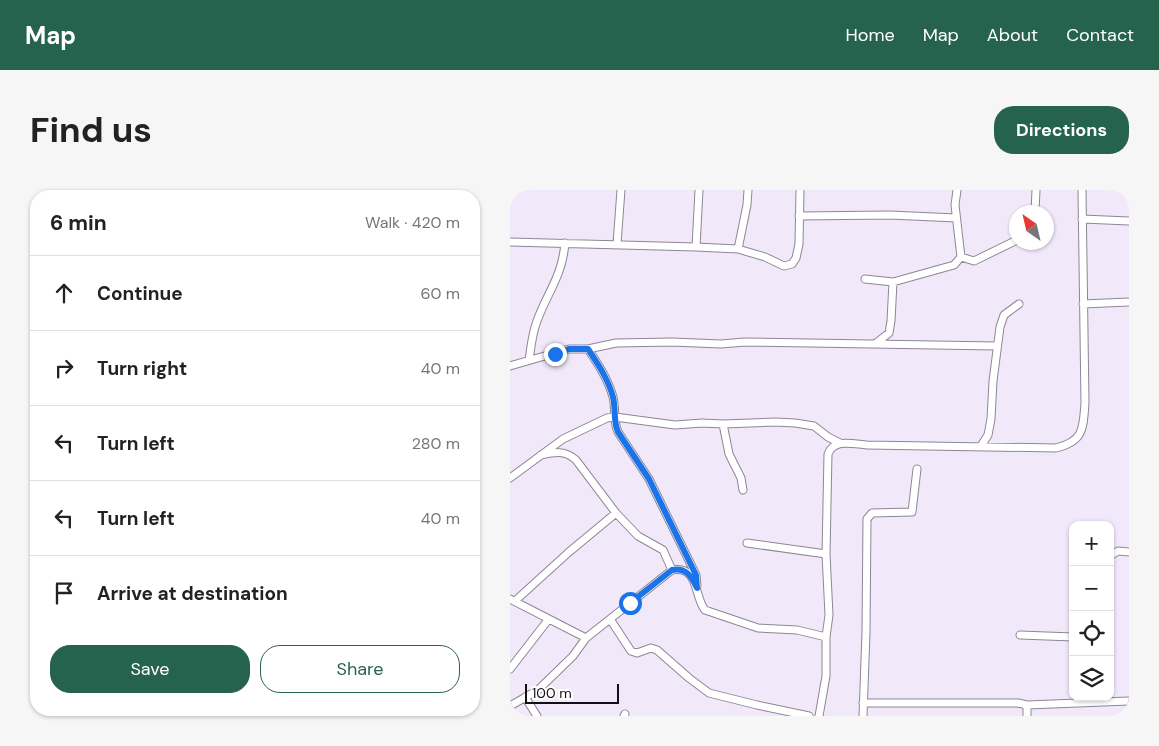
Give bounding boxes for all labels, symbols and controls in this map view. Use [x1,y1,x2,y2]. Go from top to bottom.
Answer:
text: Map [25,20,76,51]
text: Home [845,23,895,47]
text: Map [923,23,959,47]
text: About [987,23,1038,47]
text: Contact [1066,23,1134,47]
button: Directions [994,106,1129,154]
text: Find us [30,107,152,153]
north arrow [1009,205,1054,250]
text: 6 min [50,209,107,237]
text: Walk · 420 m [365,212,460,233]
icon: ahead [50,279,78,307]
text: Continue [97,281,183,306]
text: 60 m [420,283,460,304]
route end [544,343,567,366]
icon: right [50,354,78,382]
text: Turn right [97,356,187,381]
text: 40 m [421,358,460,379]
icon: left [50,429,78,457]
text: Turn left [97,431,175,456]
text: 280 m [412,433,460,454]
icon: left [50,504,78,532]
text: Turn left [97,506,175,531]
text: 40 m [421,508,460,529]
map controls [1069,521,1114,701]
button: + [1069,521,1114,566]
button: − [1069,566,1114,611]
icon: arrive [50,579,78,607]
text: Arrive at destination [97,581,288,606]
route start [619,592,642,615]
button: locate [1069,611,1114,656]
button: Save [50,645,250,693]
button: Share [260,645,460,693]
button: layers [1069,656,1114,701]
scale bar [525,681,619,704]
text: 100 m [532,684,572,702]

